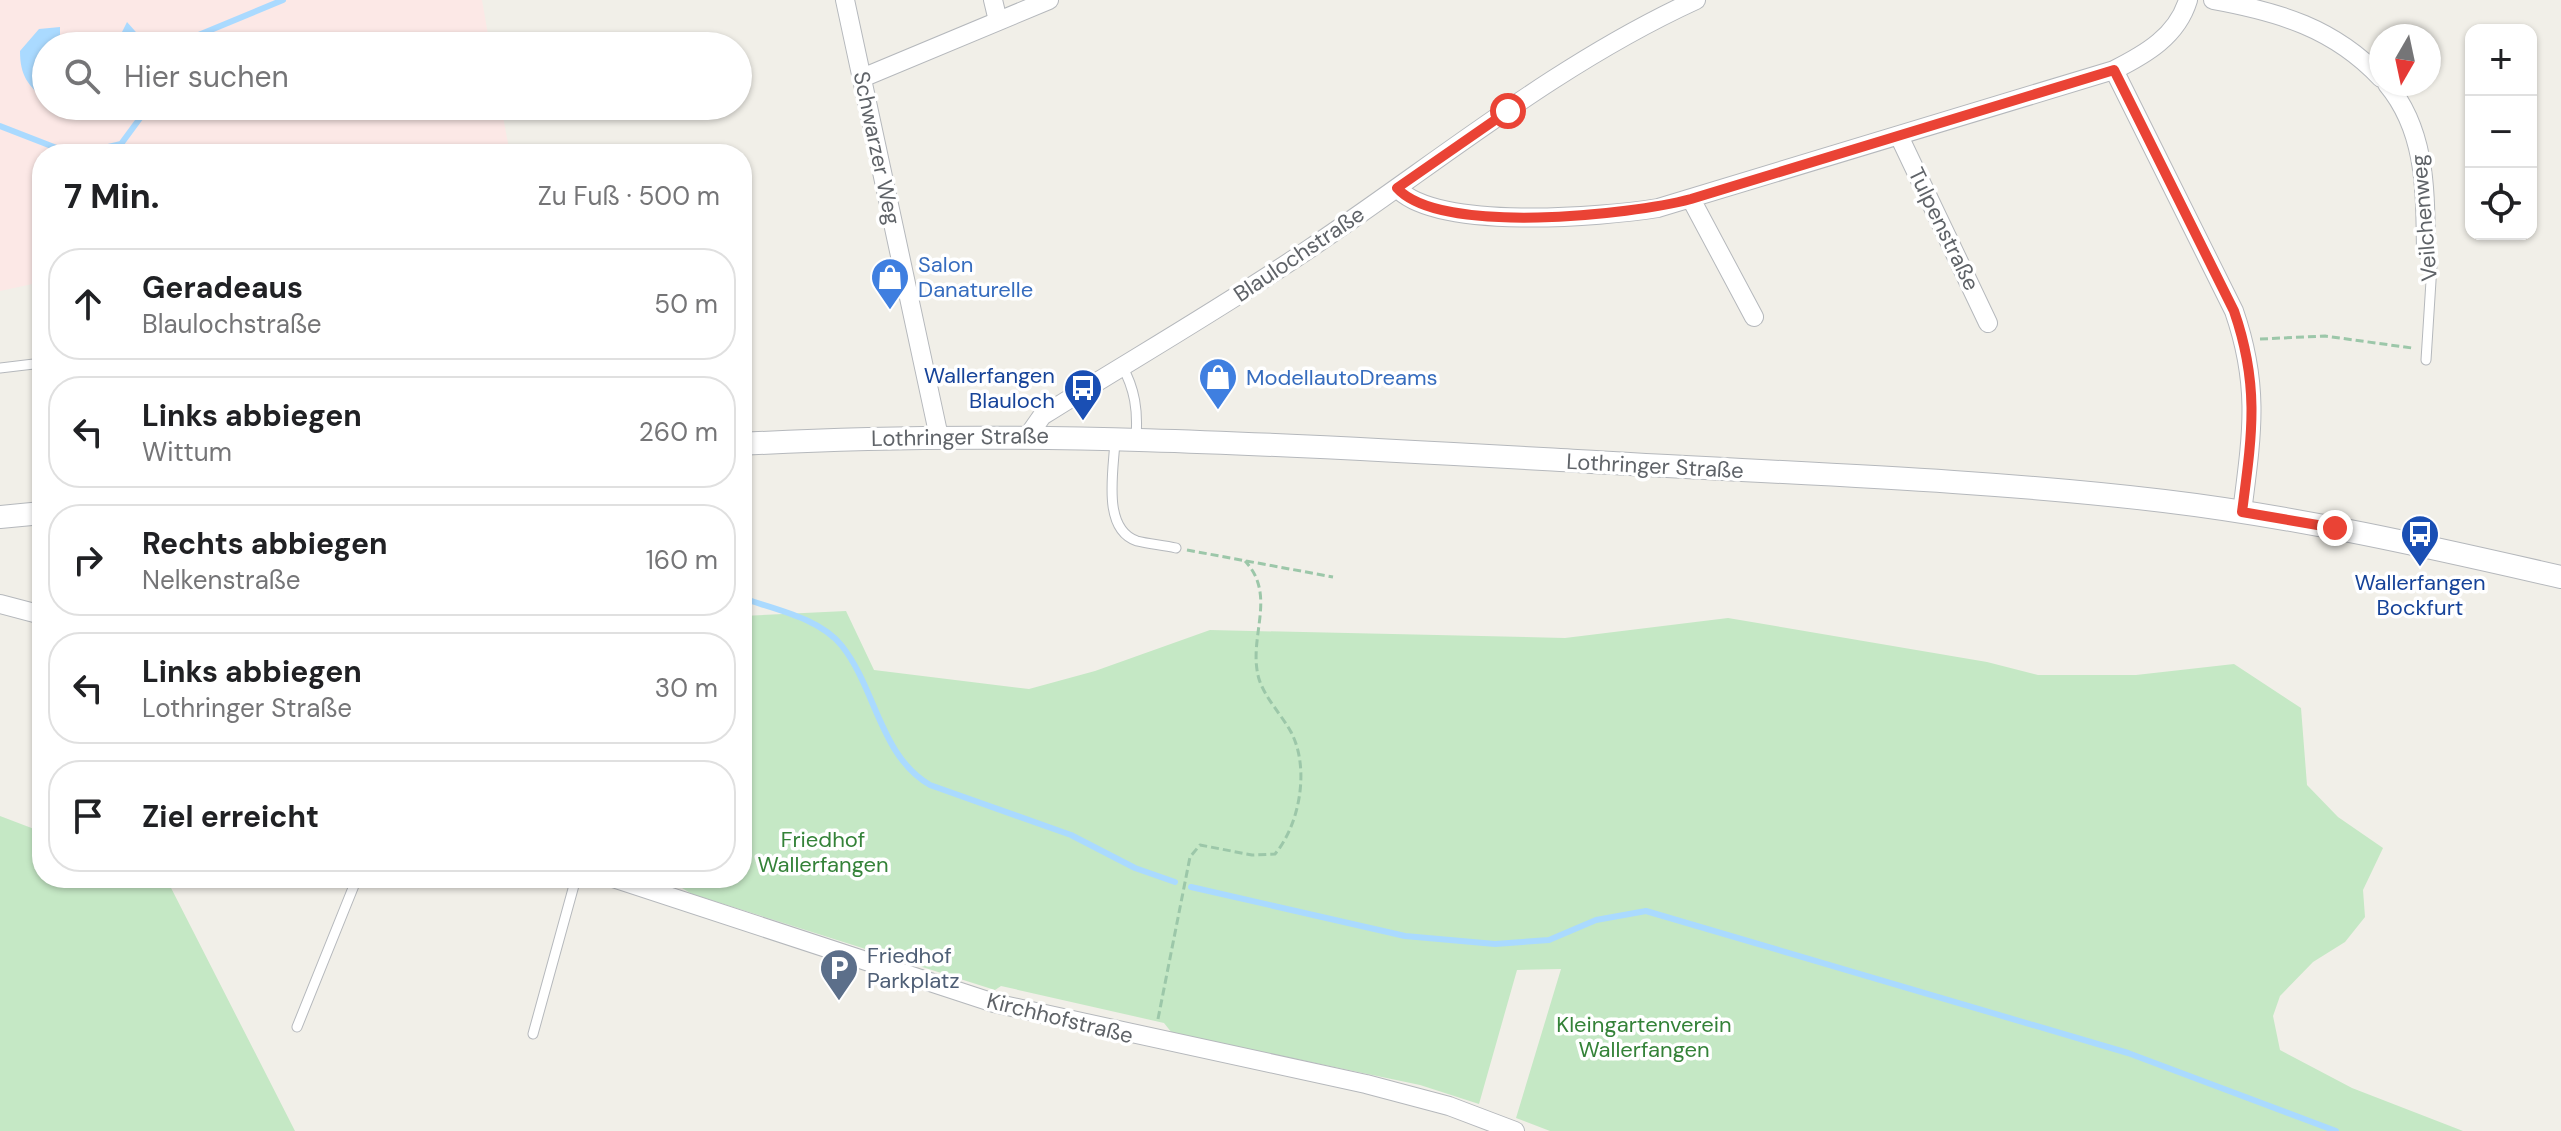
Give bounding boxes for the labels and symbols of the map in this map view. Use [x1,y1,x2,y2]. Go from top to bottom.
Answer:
north arrow [2369,24,2441,96]
street label: Schwarzer Weg [847,69,907,227]
route start [1490,93,1526,129]
street label: Veilchenweg [2404,153,2444,283]
street label: Tulpenstraße [1902,163,1986,295]
street label: Blaulochstraße [1228,199,1370,309]
place label: Salon Danaturelle [918,250,1033,304]
shop icon: Salon Danaturelle [869,256,911,311]
shop icon: ModellautoDreams [1197,356,1239,411]
place label: Wallerfangen Blauloch [924,361,1055,415]
place label: ModellautoDreams [1246,363,1438,392]
bus stop icon: Wallerfangen Blauloch [1062,367,1104,422]
street label: Lothringer Straße [871,421,1049,453]
street label: Lothringer Straße [1566,447,1744,485]
route end [2317,510,2353,546]
bus stop icon: Wallerfangen Bockfurt [2399,513,2441,568]
place label: Wallerfangen Bockfurt [2354,568,2486,622]
park label: Friedhof Wallerfangen [757,825,889,879]
place label: Friedhof Parkplatz [867,941,960,995]
parking icon: Friedhof Parkplatz [818,947,860,1002]
street label: Kirchhofstraße [984,986,1136,1050]
park label: Kleingartenverein Wallerfangen [1556,1010,1732,1064]

